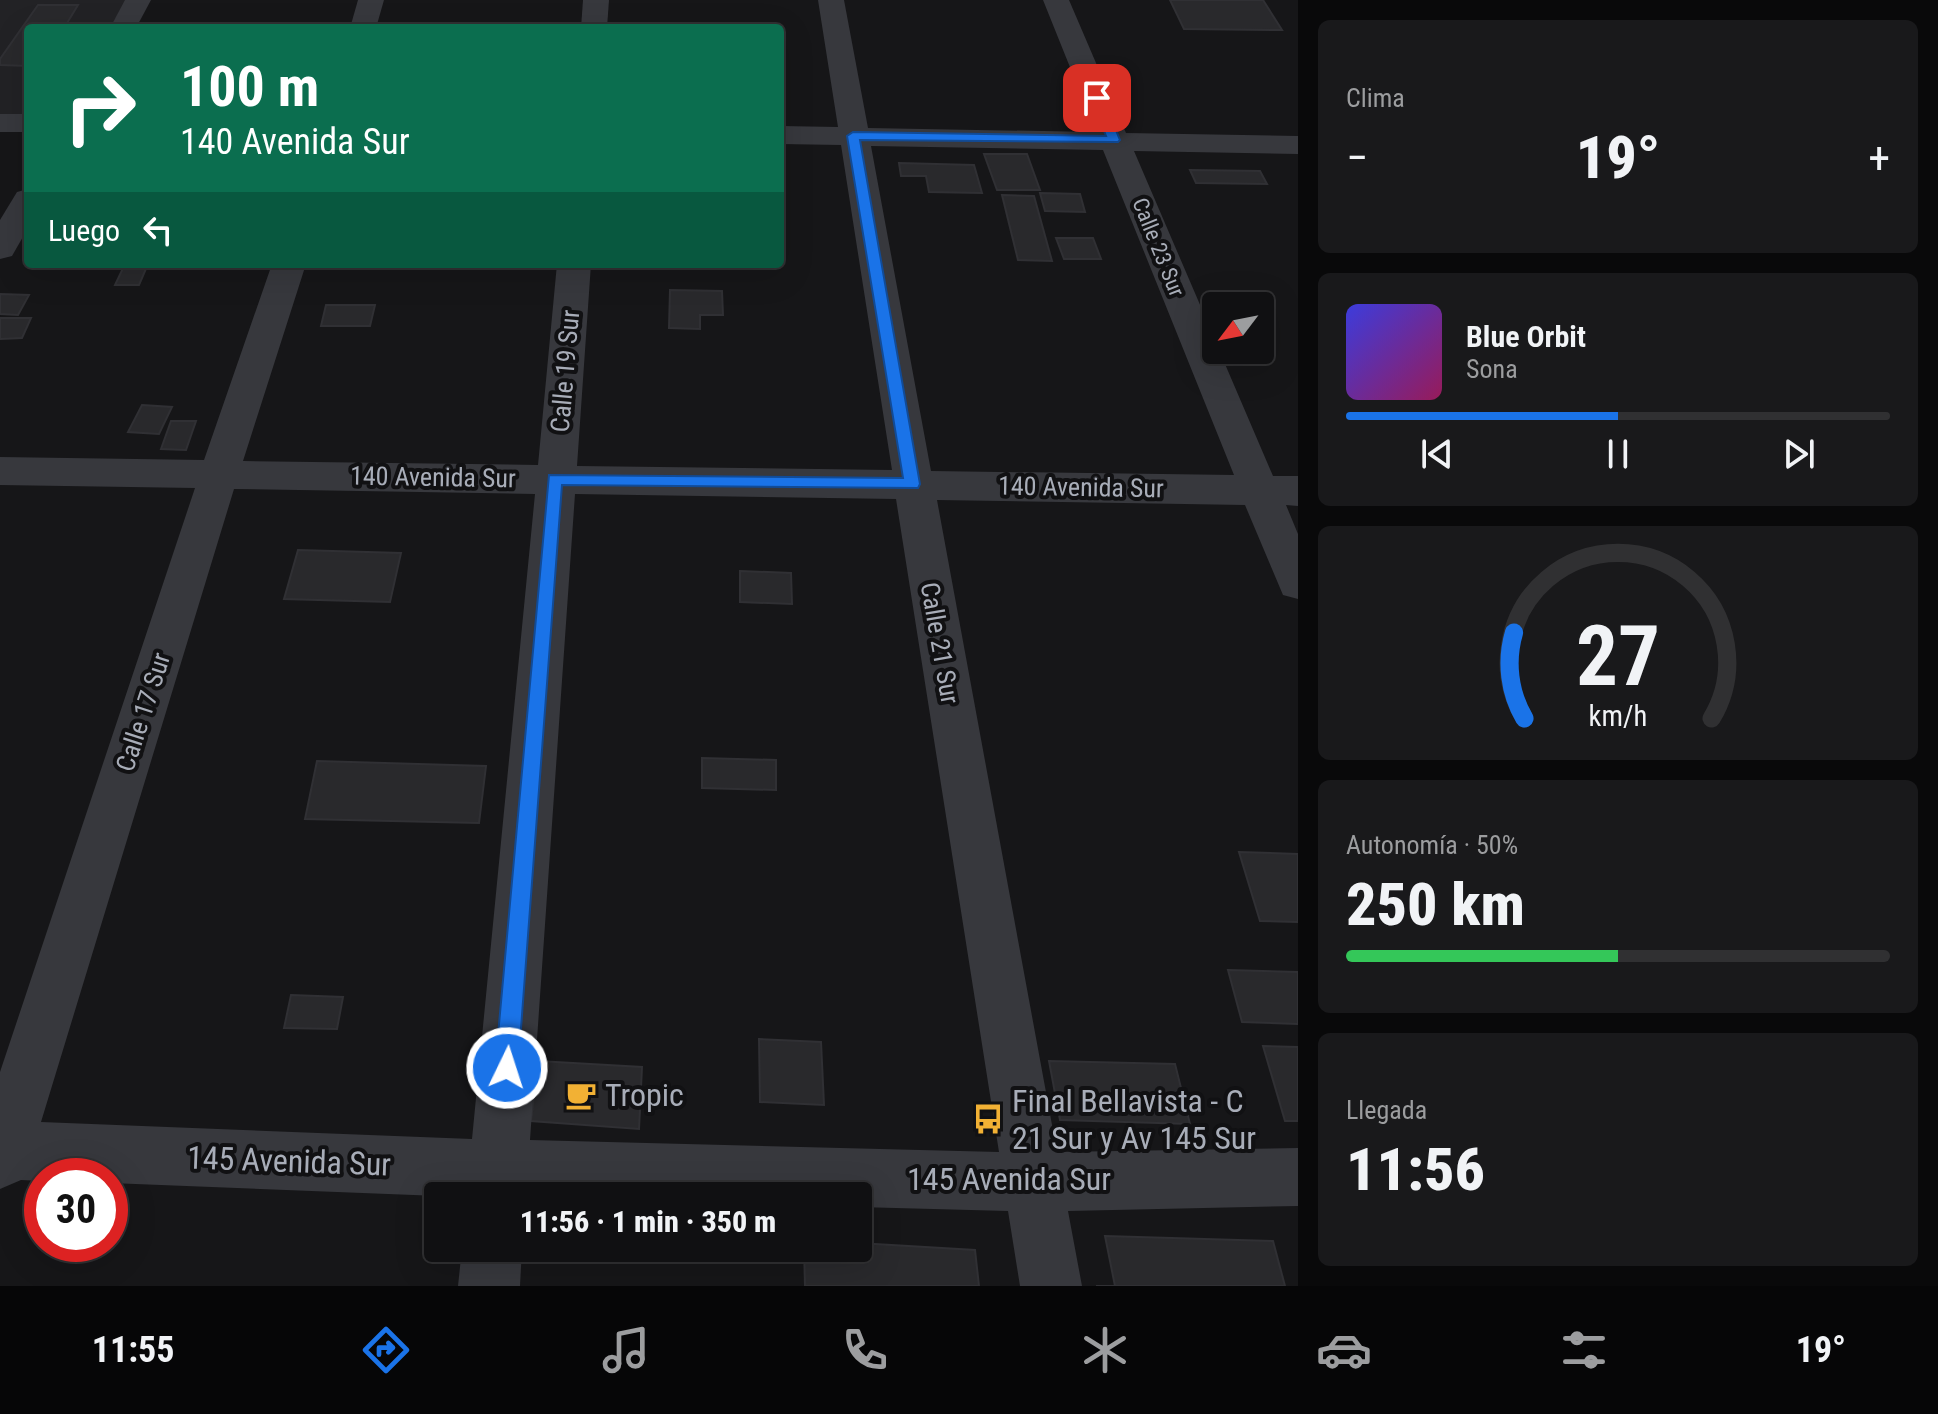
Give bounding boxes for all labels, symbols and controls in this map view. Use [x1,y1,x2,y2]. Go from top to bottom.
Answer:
text: 100 m [180,54,319,120]
icon: right [48,56,152,160]
pin [1063,64,1131,132]
icon: arrive [1075,76,1119,120]
text: Clima [1346,83,1405,113]
text: 140 Avenida Sur [180,121,410,163]
text: 19° [1576,122,1660,193]
text: − [1346,132,1368,184]
text: + [1868,132,1890,184]
street label: Calle 23 Sur [1127,194,1190,300]
icon: left [136,208,180,252]
text: Luego [48,213,120,248]
north arrow [1202,292,1274,364]
map controls [1202,292,1274,364]
street label: Calle 19 Sur [545,308,585,434]
text: Blue Orbit [1466,319,1586,354]
text: Sona [1466,354,1518,384]
icon: previous [1415,432,1459,476]
icon: pause [1596,432,1640,476]
icon: next [1777,432,1821,476]
street label: 140 Avenida Sur [350,461,516,493]
street label: 140 Avenida Sur [998,471,1164,503]
street label: Calle 21 Sur [915,580,965,706]
text: 27 [1576,608,1660,705]
street label: Calle 17 Sur [110,649,176,775]
text: km/h [1589,699,1647,733]
text: Autonomía · 50% [1346,830,1518,860]
text: 250 km [1346,869,1525,940]
position arrow [465,1026,549,1110]
place label: Tropic [605,1076,684,1114]
cafe icon: Tropic [564,1078,598,1112]
place label: Final Bellavista - C 21 Sur y Av 145 Sur [1012,1082,1256,1157]
text: Llegada [1346,1095,1427,1125]
bus stop icon: Final Bellavista - C 21 Sur y Av 145 Sur [971,1102,1005,1136]
text: 11:56 [1346,1134,1485,1205]
street label: 145 Avenida Sur [186,1138,392,1184]
speed limit sign: 30 [24,1158,128,1262]
street label: 145 Avenida Sur [907,1160,1111,1198]
text: 11:56 · 1 min · 350 m [520,1204,776,1239]
icon: directions [358,1322,414,1378]
icon: music [598,1322,654,1378]
icon: phone [837,1322,893,1378]
icon: climate [1077,1322,1133,1378]
icon: car [1316,1322,1372,1378]
icon: filters [1556,1322,1612,1378]
text: 11:55 [92,1329,174,1371]
text: 19° [1796,1329,1846,1371]

